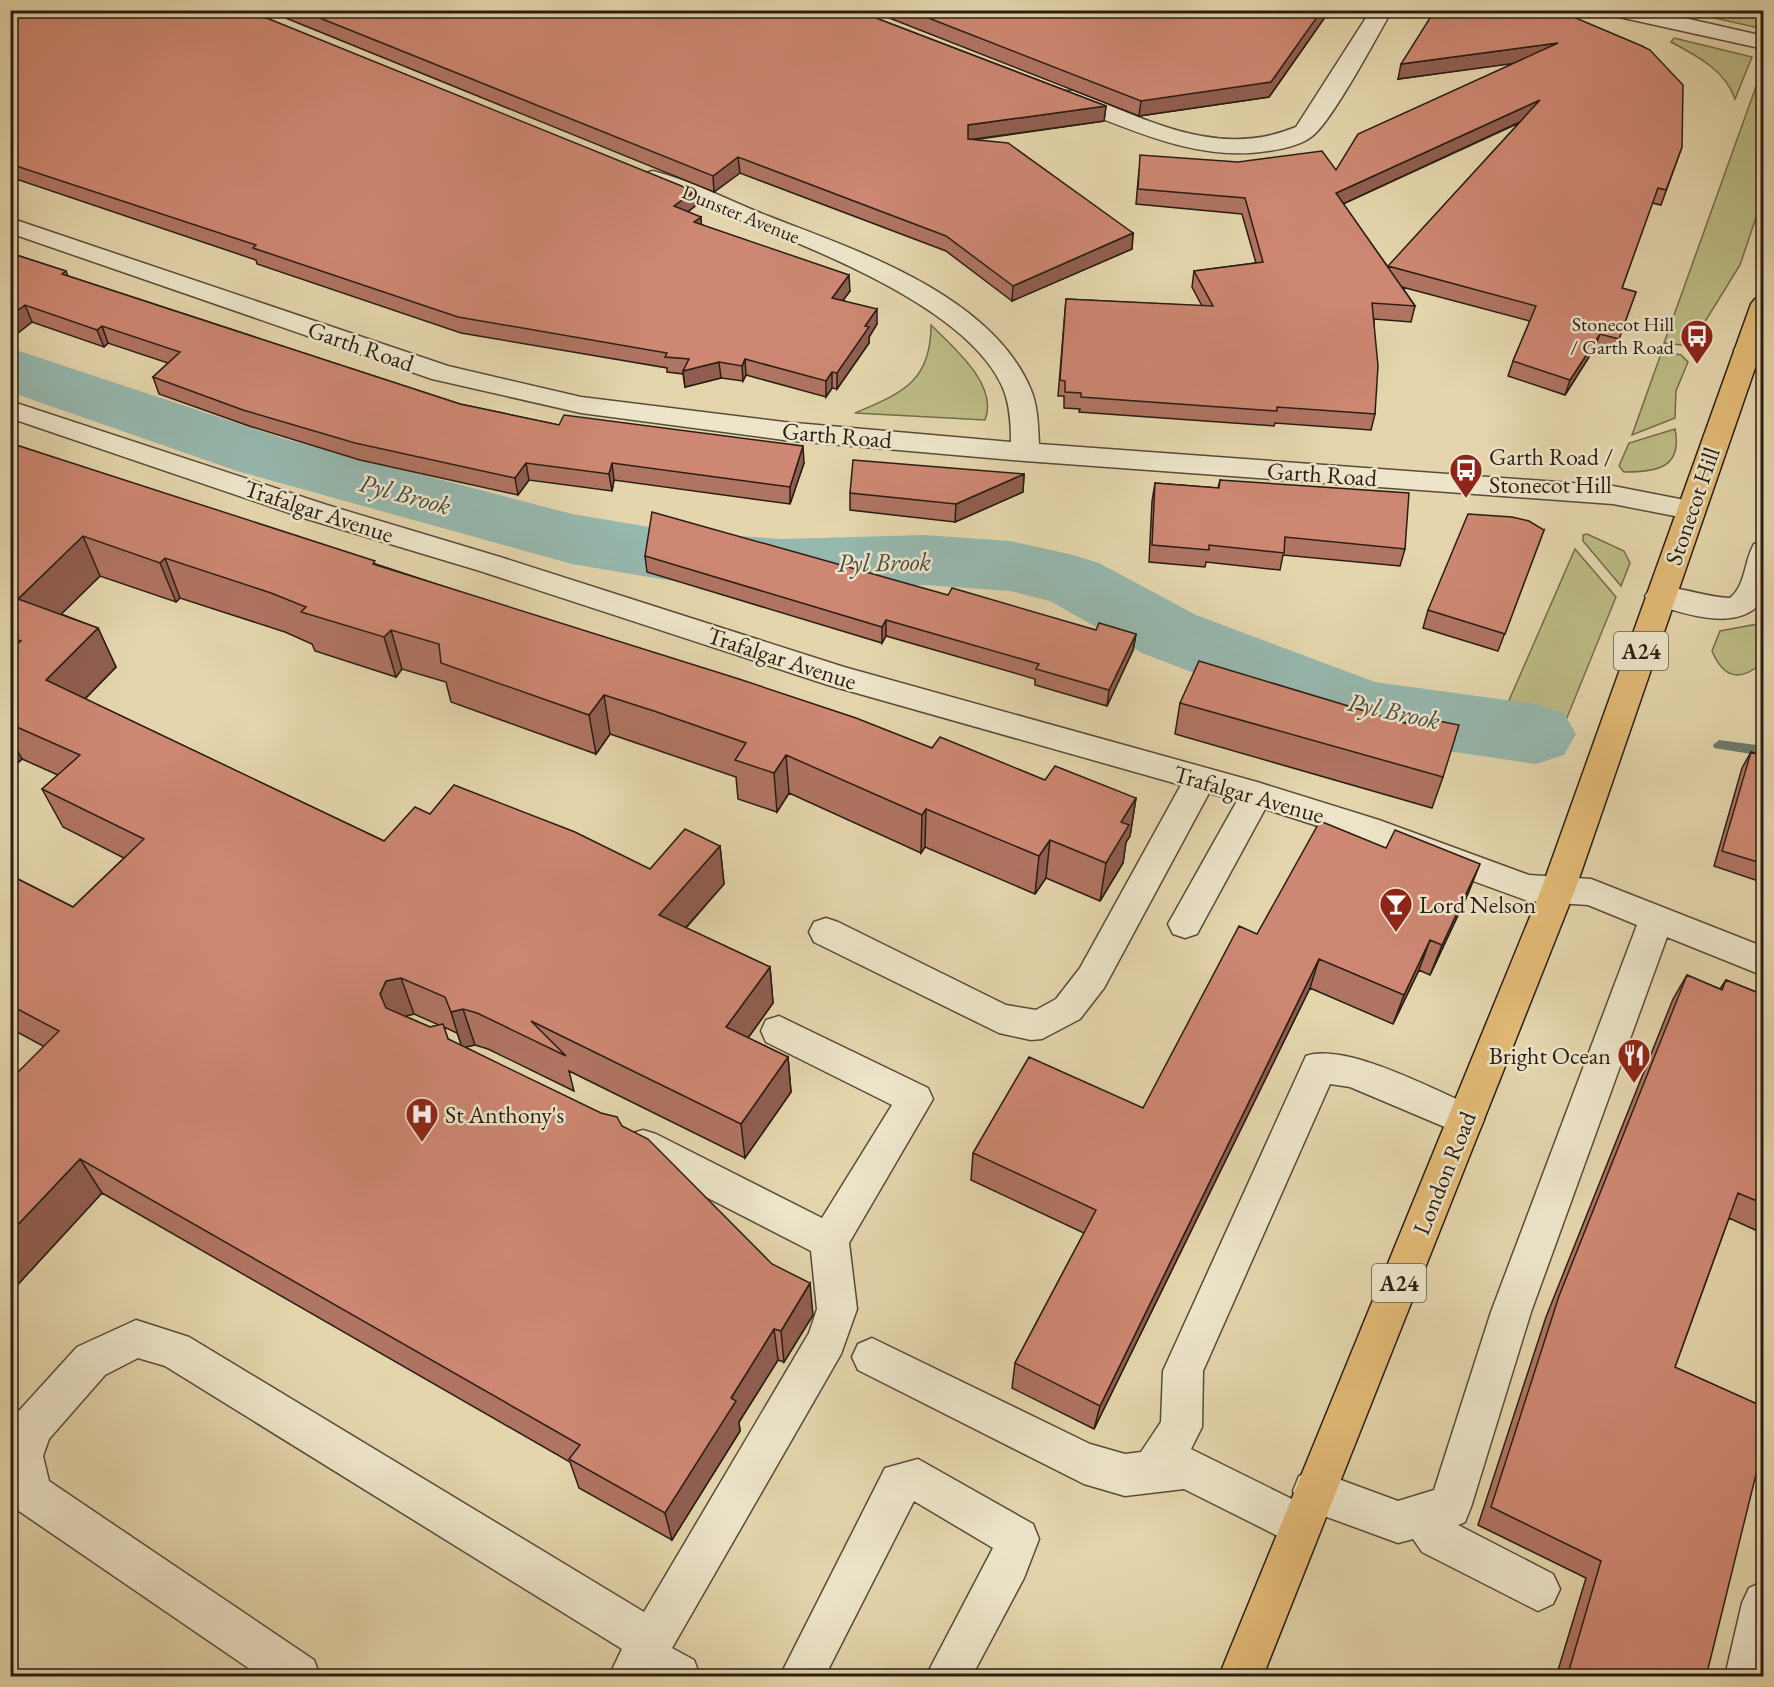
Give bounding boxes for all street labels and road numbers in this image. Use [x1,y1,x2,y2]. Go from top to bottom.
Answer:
street label: Dunster Avenue [678,179,804,250]
street label: Garth Road [304,313,419,379]
street label: Garth Road [781,415,894,455]
street label: Stonecot Hill [1657,443,1727,569]
street label: Garth Road [1266,455,1379,493]
street label: Trafalgar Avenue [240,472,398,550]
street label: Trafalgar Avenue [703,619,861,697]
road number: A24 [1614,632,1668,670]
street label: Trafalgar Avenue [1170,758,1328,830]
street label: London Road [1405,1106,1483,1239]
road number: A24 [1372,1264,1426,1302]

